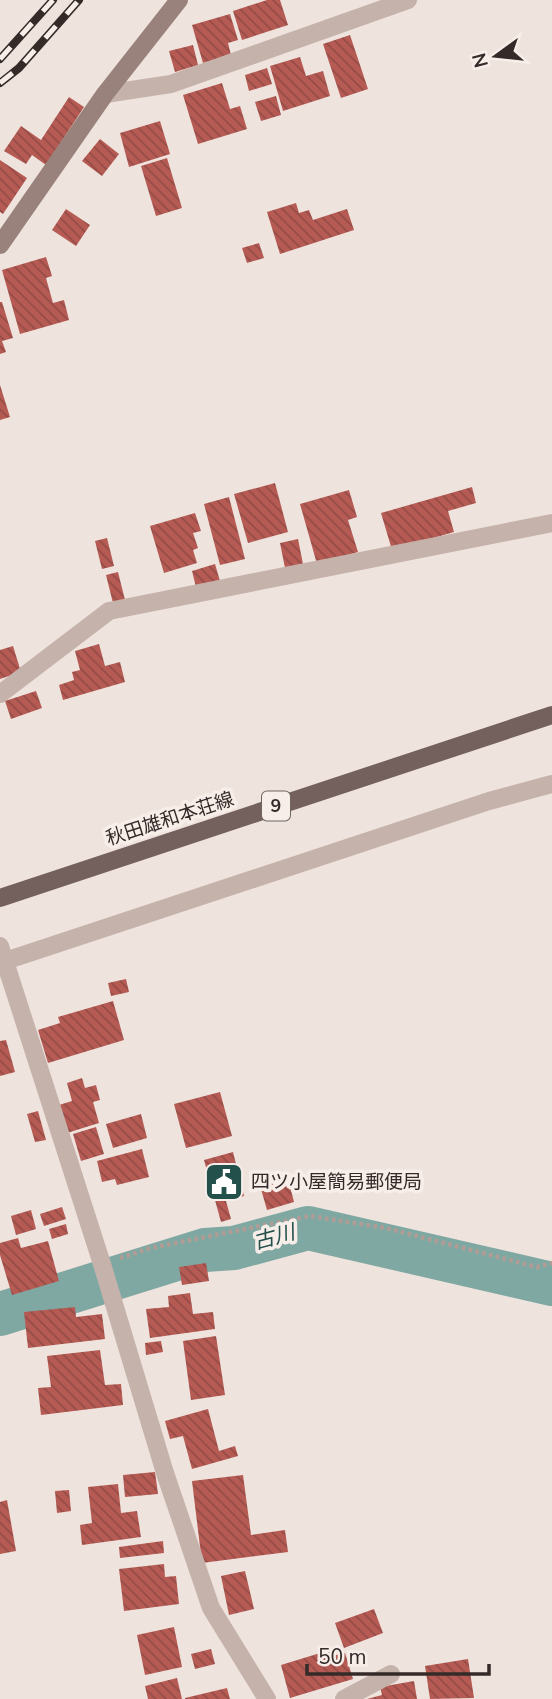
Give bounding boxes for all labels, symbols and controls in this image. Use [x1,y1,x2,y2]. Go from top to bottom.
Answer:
north arrow [461,21,531,91]
text: N [466,50,495,70]
street label: 秋田雄和本荘線 [103,786,237,852]
road number: 9 [262,792,290,820]
public building icon: 四ツ小屋簡易郵便局 [203,1161,245,1203]
place label: 四ツ小屋簡易郵便局 [251,1169,422,1195]
water label: 古川 [250,1218,300,1256]
scale bar [307,1632,489,1676]
text: 50 m [318,1643,367,1671]

